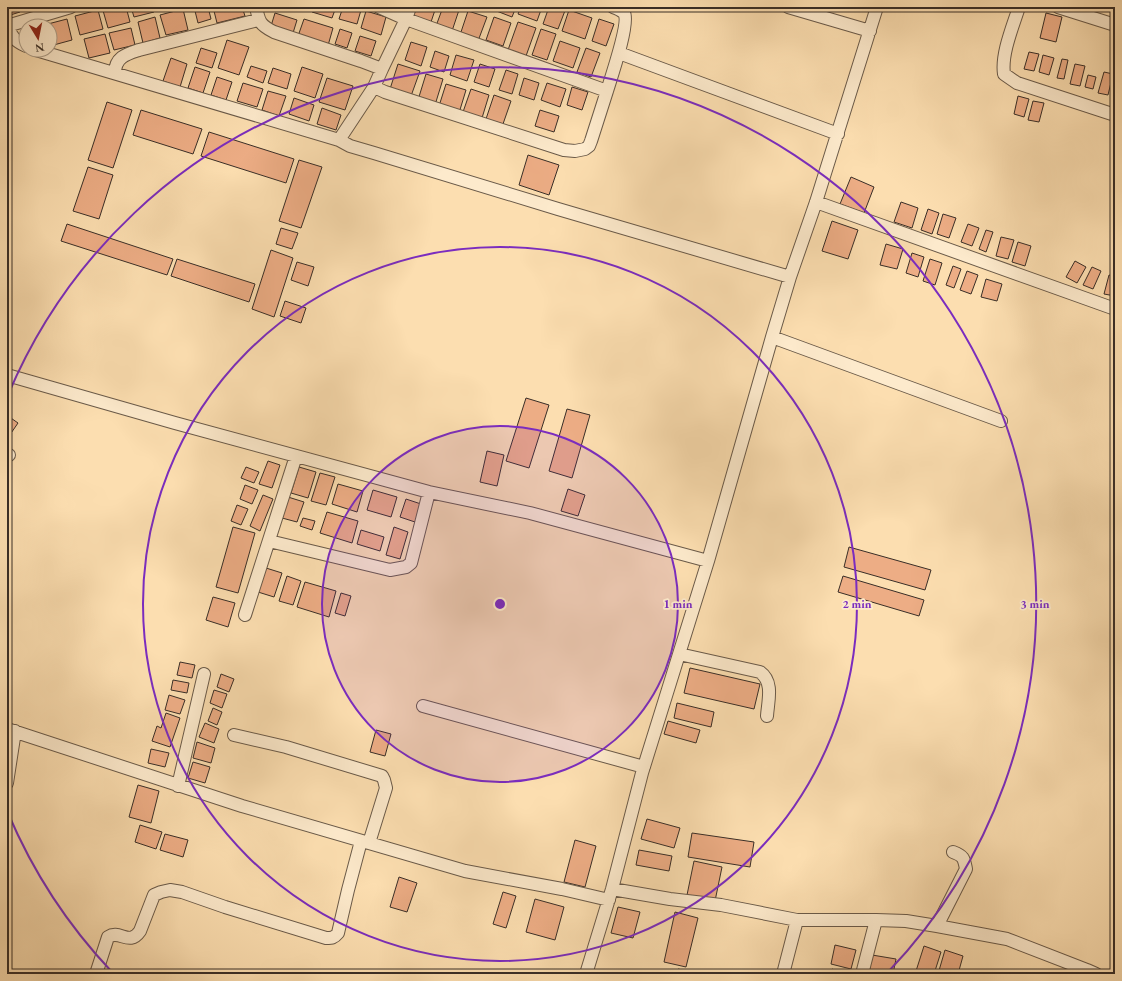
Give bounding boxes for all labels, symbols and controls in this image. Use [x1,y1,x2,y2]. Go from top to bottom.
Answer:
north arrow [18,18,58,58]
text: N [34,40,45,56]
text: 1 min [663,596,693,612]
text: 2 min [842,596,872,612]
text: 3 min [1020,596,1050,612]
centre of rings [493,597,507,611]

